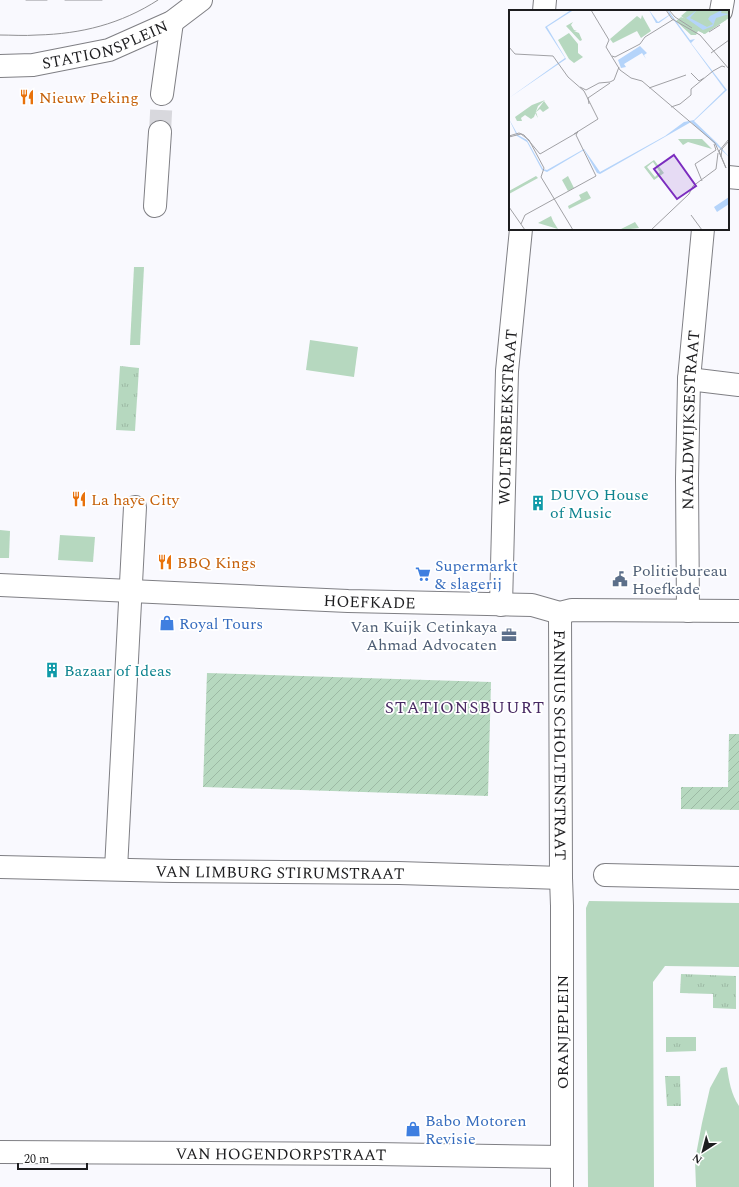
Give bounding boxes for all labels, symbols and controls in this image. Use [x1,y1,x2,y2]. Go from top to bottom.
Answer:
inset map [509,10,729,230]
street label: STATIONSPLEIN [40,14,172,76]
place label: Nieuw Peking [39,86,139,110]
restaurant icon: Nieuw Peking [18,88,36,106]
street label: WOLTERBEEKSTRAAT [493,328,524,505]
street label: NAALDWIJKSESTRAAT [676,329,707,510]
place label: DUVO House of Music [550,483,649,525]
place label: La haye City [91,488,181,512]
restaurant icon: La haye City [70,490,88,508]
building icon: DUVO House of Music [529,494,547,512]
place label: BBQ Kings [177,551,256,575]
restaurant icon: BBQ Kings [156,553,174,571]
place label: Supermarkt & slagerij [435,554,518,596]
place label: Politiebureau Hoefkade [632,559,728,601]
supermarket icon: Supermarkt & slagerij [414,565,432,583]
public building icon: Politiebureau Hoefkade [611,570,629,588]
street label: HOEFKADE [323,589,416,615]
place label: Royal Tours [179,612,263,636]
shop icon: Royal Tours [158,614,176,632]
place label: Van Kuijk Cetinkaya Ahmad Advocaten [351,615,497,657]
office icon: Van Kuijk Cetinkaya Ahmad Advocaten [500,626,518,644]
street label: FANNIUS SCHOLTENSTRAAT [547,630,572,861]
place label: Bazaar of Ideas [64,659,172,683]
building icon: Bazaar of Ideas [43,661,61,679]
district label: STATIONSBUURT [385,695,545,721]
street label: VAN LIMBURG STIRUMSTRAAT [155,860,405,886]
street label: ORANJEPLEIN [551,975,575,1089]
place label: Babo Motoren Revisie [425,1109,527,1151]
shop icon: Babo Motoren Revisie [404,1120,422,1138]
north arrow [683,1131,723,1171]
street label: VAN HOGENDORPSTRAAT [175,1142,387,1167]
scale bar [18,1145,87,1171]
text: N [689,1149,706,1168]
text: 20 m [24,1150,49,1169]

